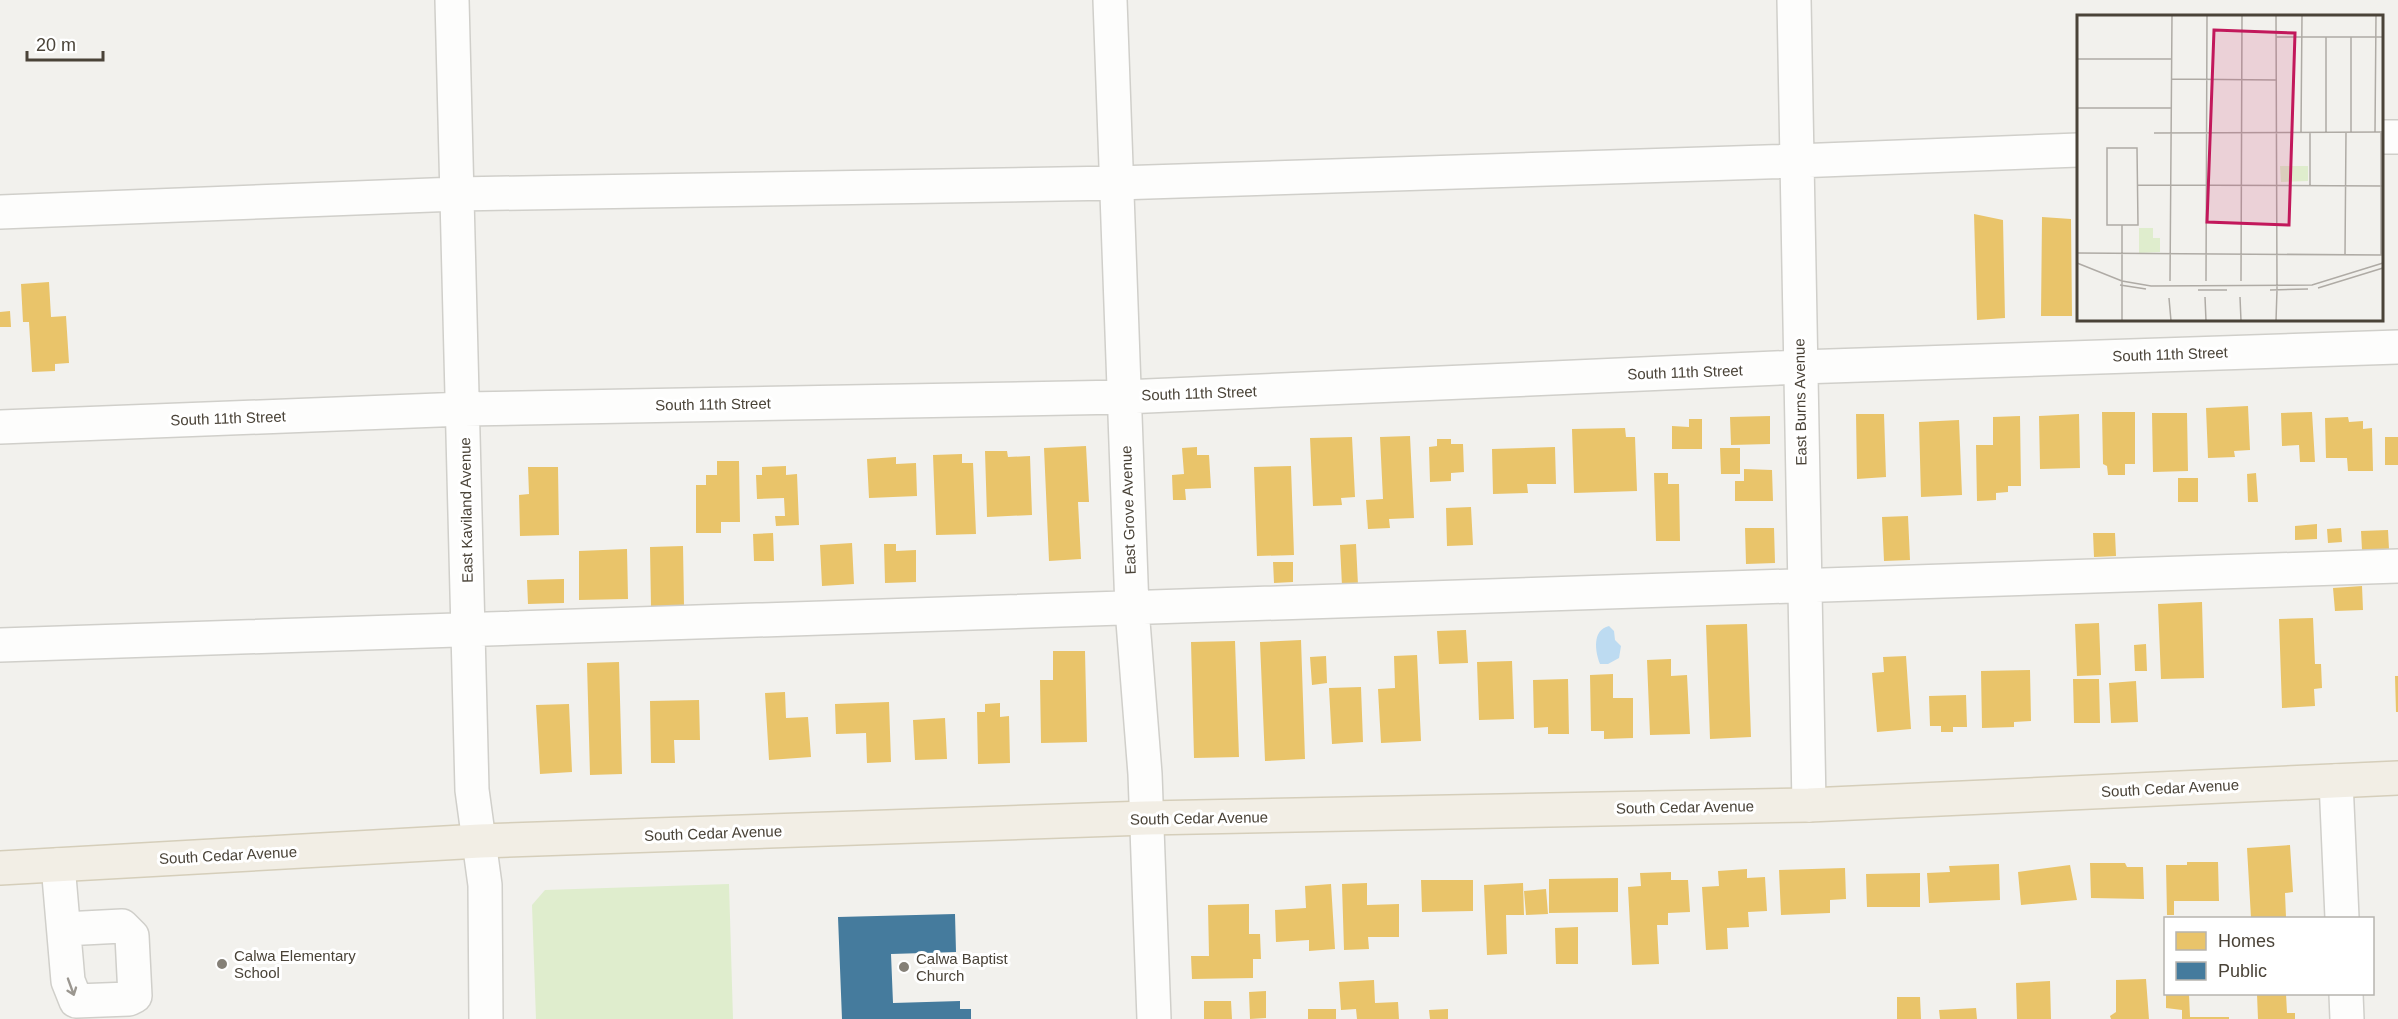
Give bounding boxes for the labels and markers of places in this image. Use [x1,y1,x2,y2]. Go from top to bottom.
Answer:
place label: Calwa Elementary School [234,947,356,981]
place label: Calwa Baptist Church [916,950,1009,984]
marker: Calwa Elementary School [215,957,229,971]
marker: Calwa Baptist Church [897,960,911,974]

